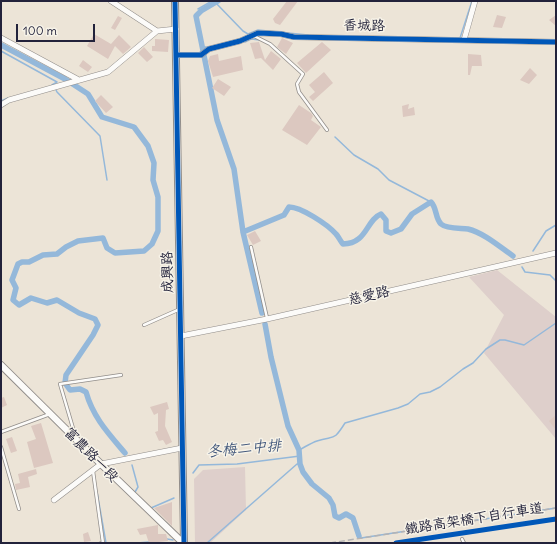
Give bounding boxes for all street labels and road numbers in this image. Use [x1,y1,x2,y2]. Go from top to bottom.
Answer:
street label: 香城路 [343,17,385,35]
street label: 成興路 [159,251,177,293]
street label: 慈愛路 [347,283,391,309]
street label: 富農路一段 [60,424,122,486]
street label: 鐵路高架橋下自行車道 [404,500,544,538]

